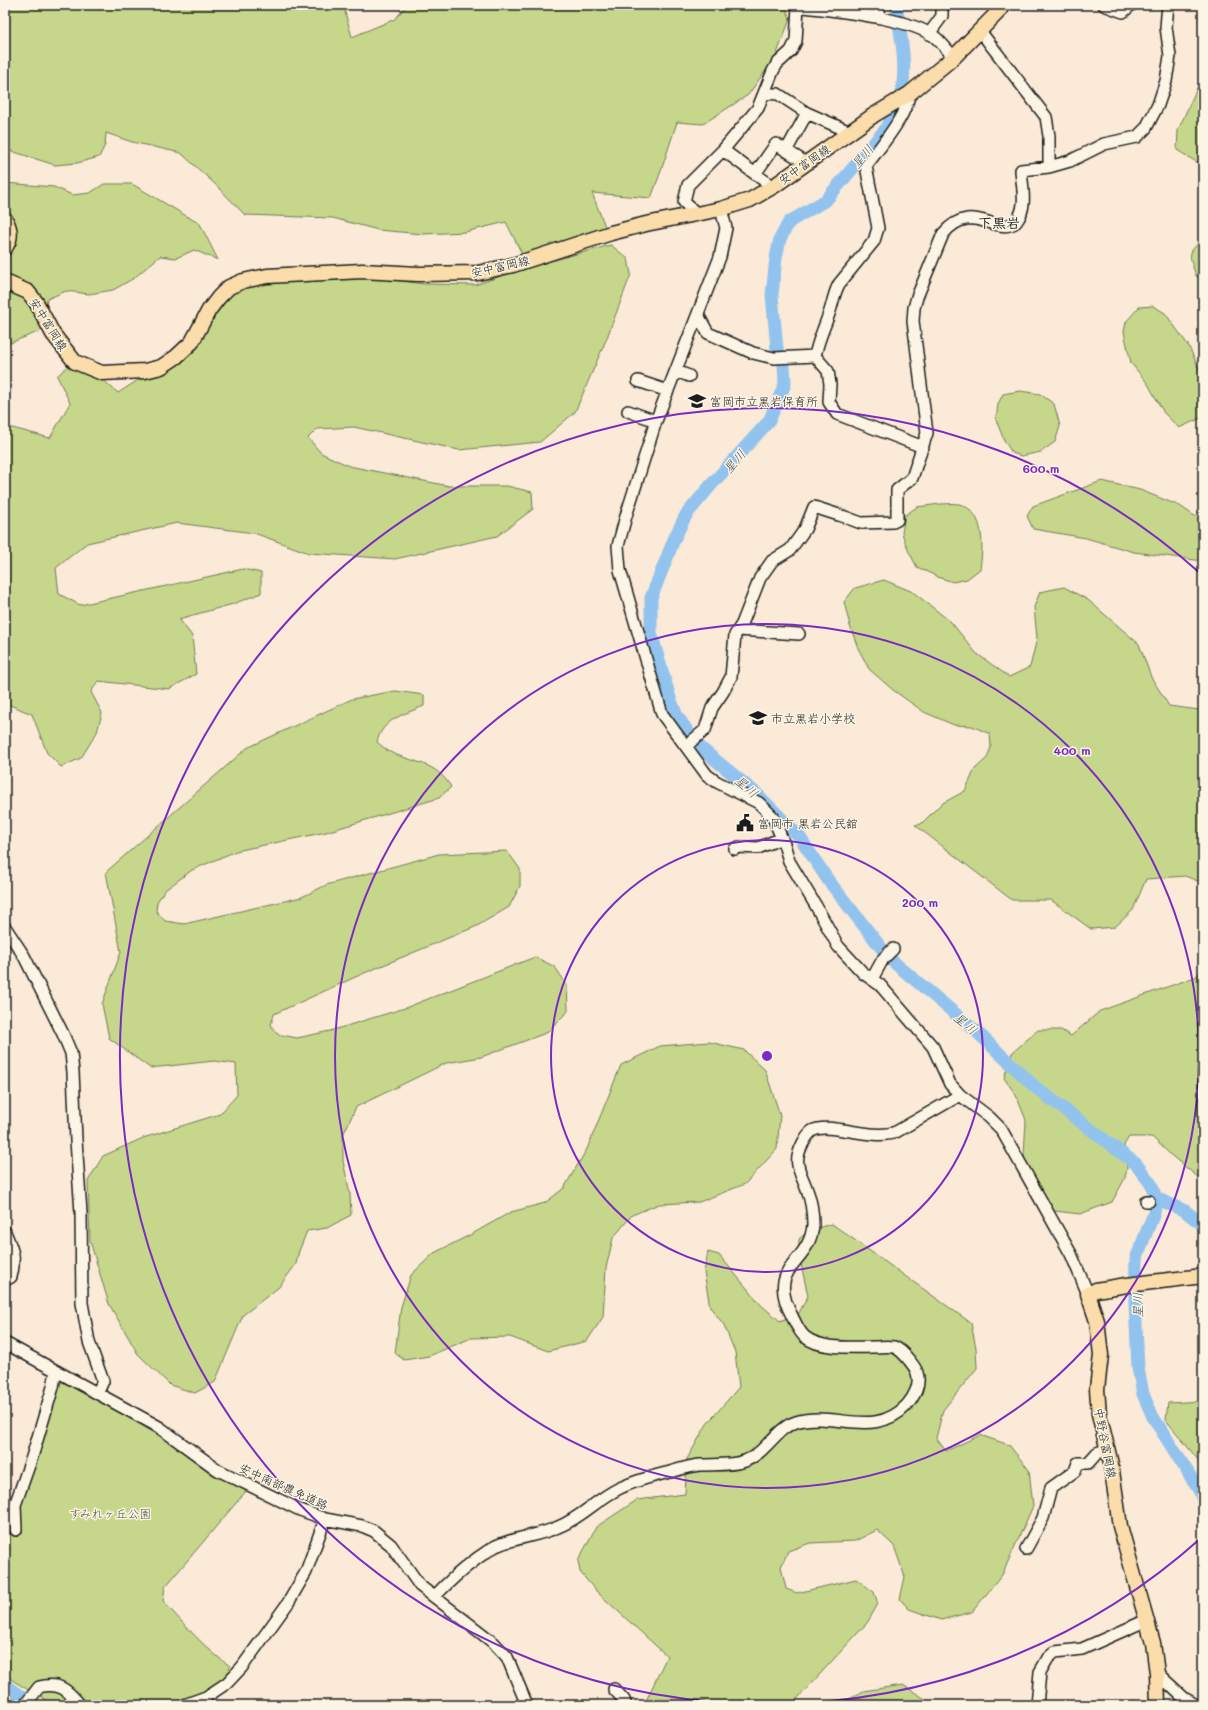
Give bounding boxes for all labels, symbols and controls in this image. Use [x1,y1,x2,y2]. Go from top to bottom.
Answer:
street label: 安中富岡線 [775,140,833,188]
water label: 星川 [847,141,877,171]
district label: 下黒岩 [978,213,1020,232]
street label: 安中富岡線 [469,251,531,281]
street label: 安中富岡線 [26,294,72,354]
school or university icon: 富岡市立黒岩保育所 [687,391,707,411]
place label: 富岡市立黒岩保育所 [710,393,818,409]
water label: 星川 [719,446,749,476]
text: 600 m [1023,460,1059,476]
school or university icon: 市立黒岩小学校 [748,708,768,728]
place label: 市立黒岩小学校 [771,710,855,726]
text: 400 m [1054,742,1090,758]
water label: 星川 [732,771,762,801]
public building icon: 富岡市 黒岩公民舘 [735,813,755,833]
place label: 富岡市 黒岩公民舘 [758,815,858,831]
text: 200 m [902,894,938,910]
water label: 星川 [951,1008,981,1038]
centre of rings [760,1049,774,1063]
water label: 星川 [1128,1292,1146,1318]
street label: 中野谷富岡線 [1091,1406,1121,1480]
street label: 安中南部農免道路 [237,1459,331,1513]
park label: すみれヶ丘公園 [68,1505,152,1521]

